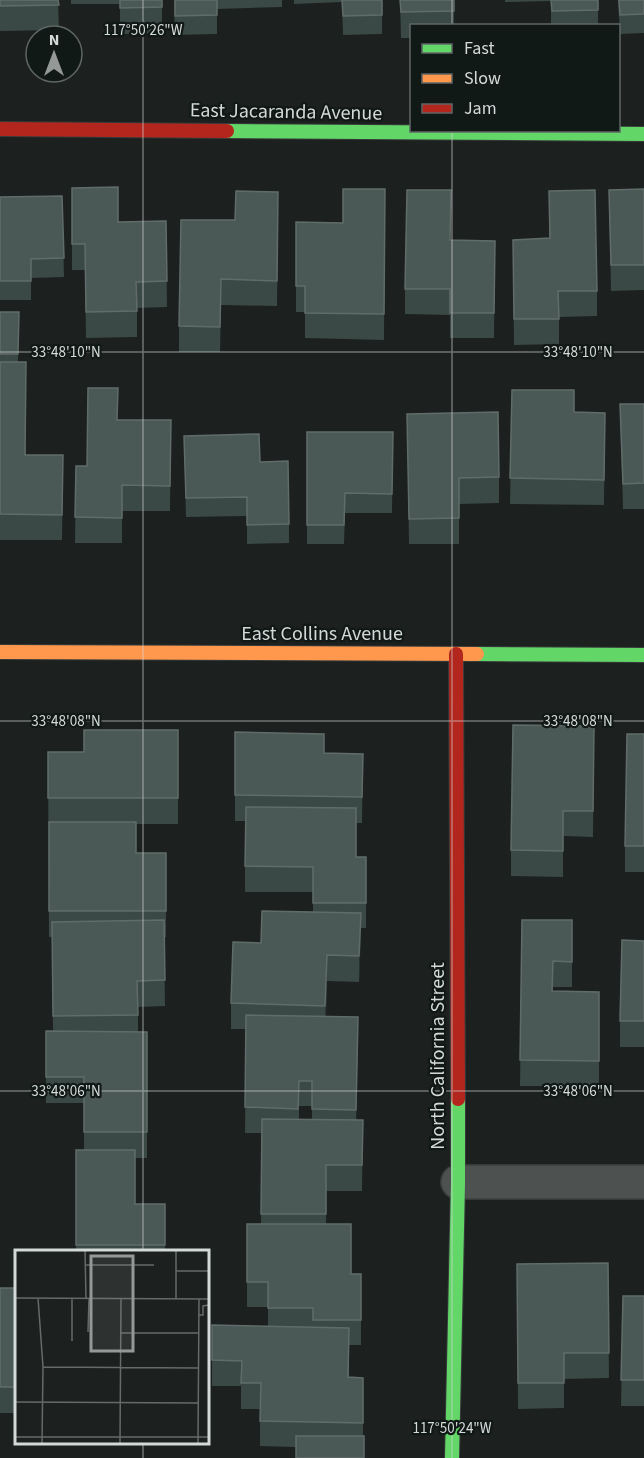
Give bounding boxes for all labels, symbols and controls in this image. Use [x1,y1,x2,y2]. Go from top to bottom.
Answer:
text: 117°50'26"W [103,20,183,41]
north arrow [24,24,84,84]
legend [410,24,620,132]
text: N [49,29,59,51]
text: Fast [464,36,495,61]
text: Slow [464,66,501,91]
street label: East Jacaranda Avenue [190,96,382,128]
text: Jam [464,96,497,121]
text: 33°48'10"N [31,342,101,363]
text: 33°48'10"N [543,342,613,363]
street label: East Collins Avenue [241,620,403,648]
text: 33°48'08"N [31,711,101,732]
text: 33°48'08"N [543,711,613,732]
street label: North California Street [424,962,452,1150]
text: 33°48'06"N [31,1081,101,1102]
text: 33°48'06"N [543,1081,613,1102]
inset map [15,1250,208,1443]
text: 117°50'24"W [412,1418,492,1439]

